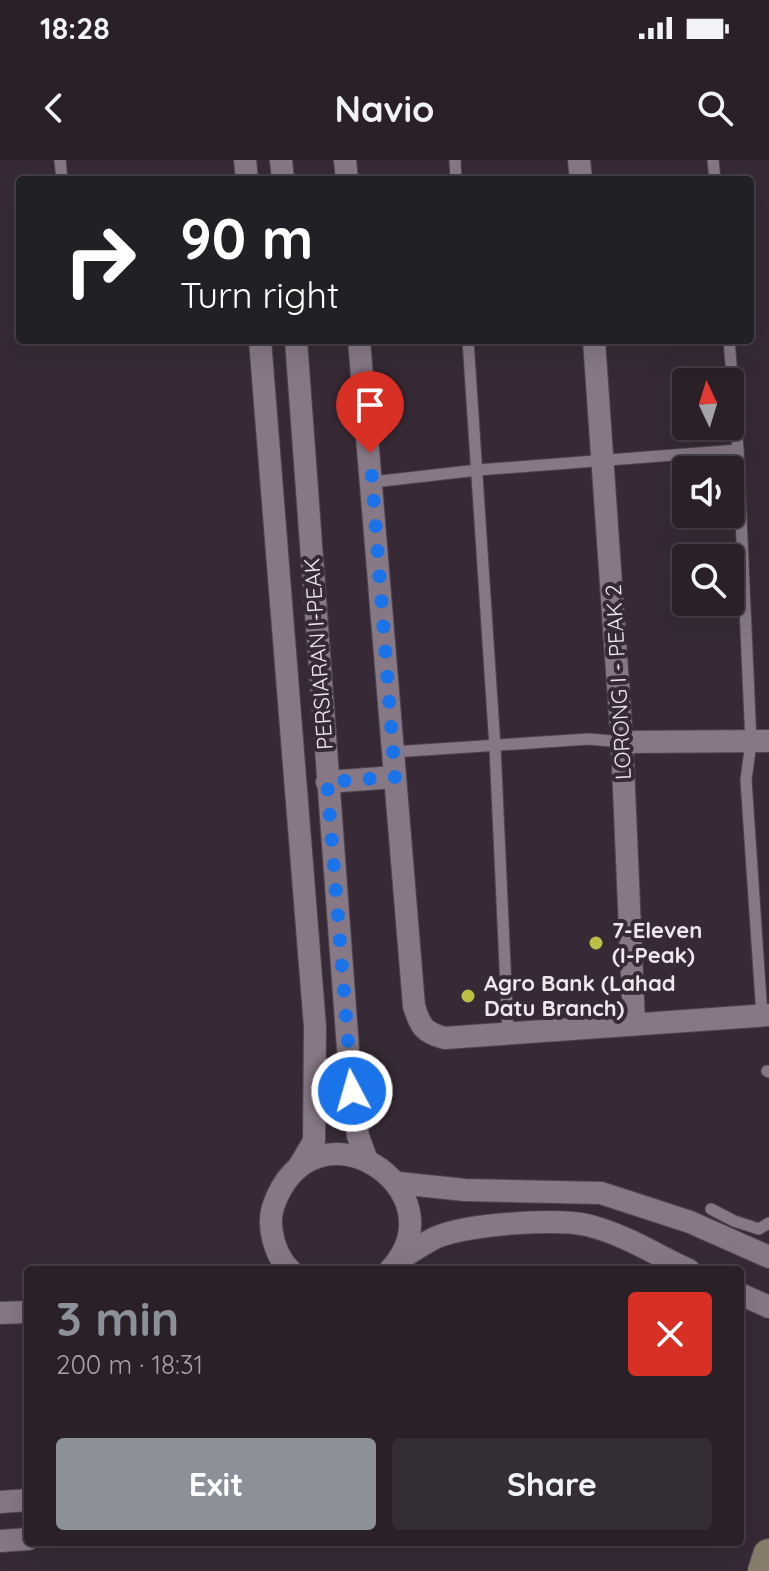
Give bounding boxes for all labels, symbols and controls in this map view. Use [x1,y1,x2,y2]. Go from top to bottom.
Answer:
text: 18:28 [40,9,110,47]
icon: back [32,86,76,130]
text: Navio [335,86,434,131]
icon: search [693,86,737,130]
text: 90 m [180,203,314,273]
icon: right [48,208,152,312]
text: Turn right [180,272,339,317]
north arrow [672,368,744,440]
map controls [672,368,744,616]
pin [336,371,404,453]
icon: arrive [348,383,392,427]
button: sound [672,456,744,528]
button: search [672,544,744,616]
street label: PERSIARAN I-PEAK [297,557,339,751]
street label: LORONG I - PEAK 2 [599,583,637,781]
place label: 7-Eleven (I-Peak) [612,916,702,969]
marker: 7-Eleven (I-Peak) [587,934,605,952]
place label: Agro Bank (Lahad Datu Branch) [484,969,676,1022]
marker: Agro Bank (Lahad Datu Branch) [459,987,477,1005]
position arrow [310,1049,394,1133]
text: 3 min [56,1288,179,1348]
button: close [628,1292,712,1376]
text: 200 m · 18:31 [56,1348,203,1381]
button: Exit [56,1438,376,1530]
button: Share [392,1438,712,1530]

